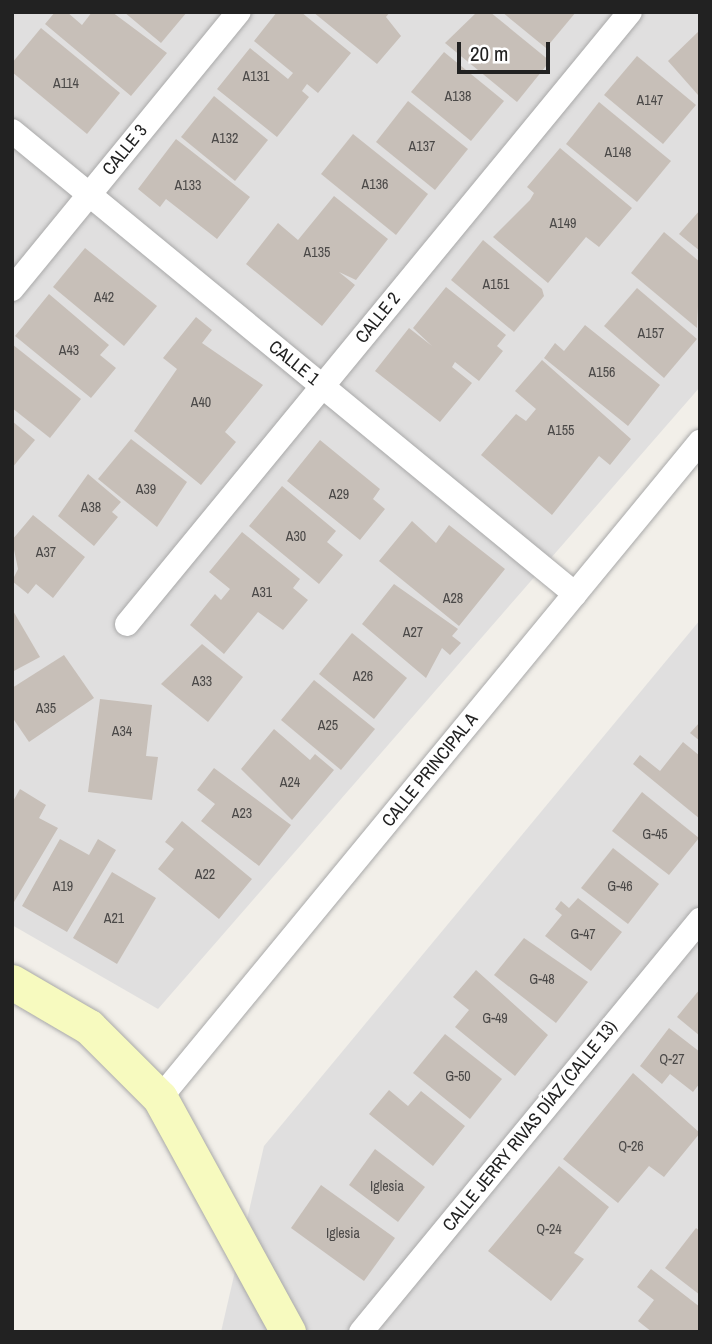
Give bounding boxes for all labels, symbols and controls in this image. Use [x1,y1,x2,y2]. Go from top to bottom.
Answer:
scale bar [460,28,553,72]
text: 20 m [470,39,508,68]
house number: A131 [243,68,269,84]
house number: A114 [53,75,79,91]
house number: A138 [445,88,471,104]
house number: A147 [637,92,663,108]
street label: CALLE 3 [98,120,152,180]
house number: A132 [212,130,238,146]
house number: A137 [409,138,435,154]
house number: A148 [605,144,631,160]
house number: A136 [362,176,388,192]
house number: A133 [175,177,201,193]
house number: A149 [550,215,576,231]
house number: A135 [304,244,330,260]
house number: A151 [483,276,509,292]
street label: CALLE 2 [351,288,405,348]
house number: A42 [94,289,114,305]
house number: A157 [638,325,664,341]
street label: CALLE 1 [264,336,324,390]
house number: A43 [59,342,79,358]
house number: A156 [589,364,615,380]
house number: A40 [191,394,211,410]
house number: A155 [548,422,574,438]
house number: A39 [136,481,156,497]
house number: A29 [329,486,349,502]
house number: A38 [81,499,101,515]
house number: A30 [286,528,306,544]
house number: A37 [36,544,56,560]
house number: A31 [252,584,272,600]
house number: A28 [443,590,463,606]
house number: A27 [403,624,423,640]
house number: A26 [353,668,373,684]
house number: A33 [192,673,212,689]
house number: A35 [36,700,56,716]
street label: CALLE PRINCIPAL A [377,708,483,832]
house number: A25 [318,717,338,733]
house number: A34 [112,723,132,739]
house number: A24 [280,774,300,790]
house number: A23 [232,805,252,821]
house number: G-45 [642,826,668,842]
house number: A22 [195,866,215,882]
house number: A19 [53,878,73,894]
house number: G-46 [607,878,633,894]
house number: A21 [104,910,124,926]
house number: G-47 [570,926,596,942]
house number: G-48 [529,971,555,987]
house number: G-49 [482,1010,508,1026]
street label: CALLE JERRY RIVAS DÍAZ (CALLE 13) [438,1016,622,1236]
house number: Q-27 [659,1051,685,1067]
house number: G-50 [445,1068,471,1084]
house number: Q-26 [618,1138,644,1154]
house number: Iglesia [370,1178,404,1194]
house number: Q-24 [536,1221,562,1237]
house number: Iglesia [326,1225,360,1241]

